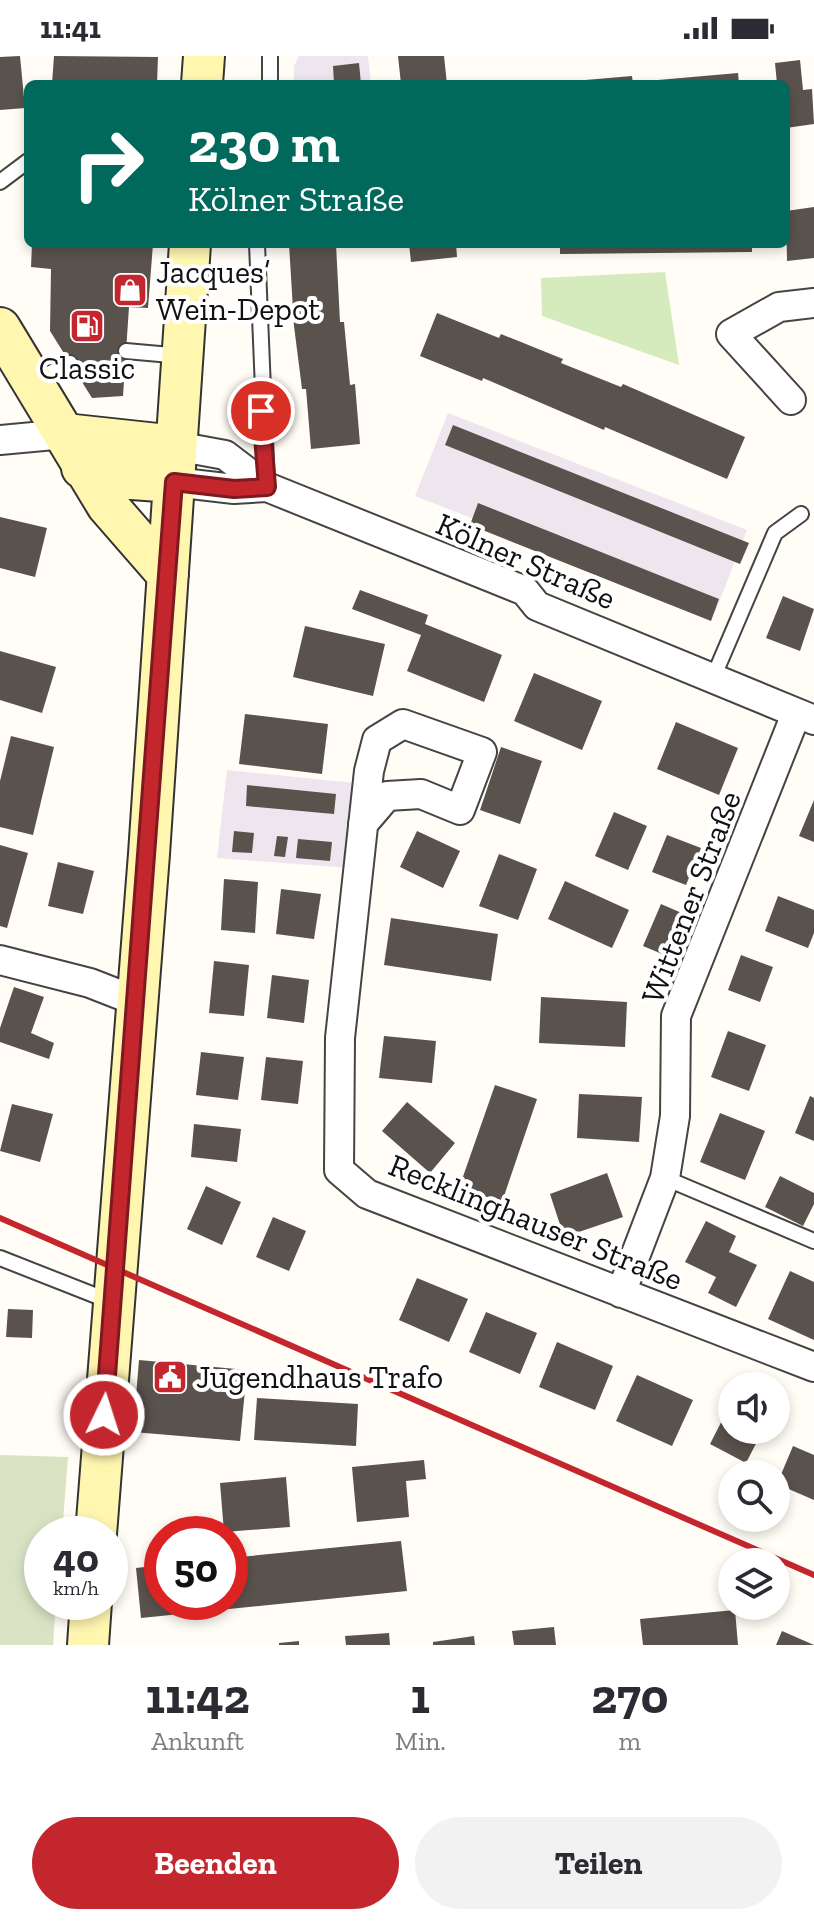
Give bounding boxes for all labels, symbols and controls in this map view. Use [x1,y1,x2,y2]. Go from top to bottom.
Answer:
text: 11:41 [40,10,101,46]
text: 230 m [188,109,340,176]
icon: right [56,112,160,216]
text: Kölner Straße [188,177,404,220]
place label: Jacques’ Wein-Depot [156,253,320,328]
shop icon: Jacques’ Wein-Depot [111,271,149,309]
fuel station icon: Classic [68,307,106,345]
place label: Classic [39,349,135,387]
pin [227,377,295,445]
icon: arrive [239,389,283,433]
street label: Kölner Straße [431,505,621,617]
street label: Wittener Straße [633,785,749,1009]
street label: Recklinghauser Straße [384,1146,688,1298]
public building icon: Jugendhaus Trafo [151,1358,189,1396]
place label: Jugendhaus Trafo [196,1358,443,1396]
map controls [718,1372,790,1620]
button: sound [718,1372,790,1444]
position arrow [62,1373,146,1457]
button: search [718,1460,790,1532]
speed limit sign: 50 [144,1516,248,1620]
text: 40 [53,1534,99,1582]
button: layers [718,1548,790,1620]
text: km/h [53,1576,99,1600]
text: 11:42 [146,1668,249,1725]
text: 1 [411,1668,430,1725]
text: 270 [591,1668,668,1725]
text: Ankunft [151,1725,244,1757]
text: Min. [395,1725,446,1757]
text: m [619,1725,641,1757]
button: Beenden [32,1817,399,1909]
button: Teilen [415,1817,782,1909]

